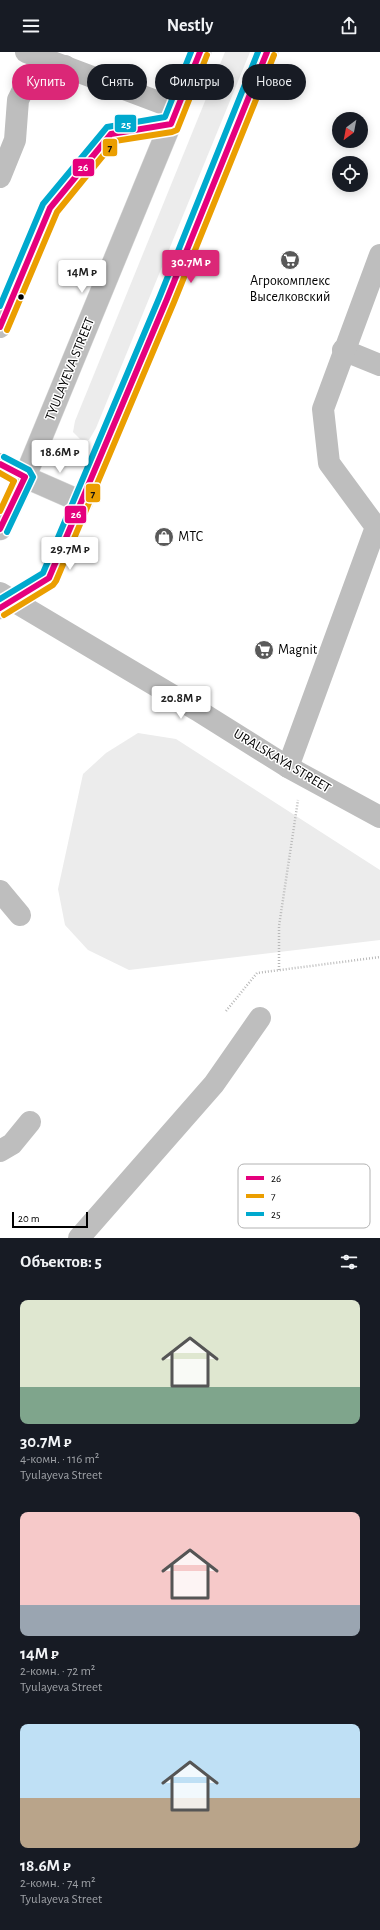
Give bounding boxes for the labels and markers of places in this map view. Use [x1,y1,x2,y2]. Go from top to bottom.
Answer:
supermarket icon: Агрокомплекс Выселковский [279,249,301,271]
pin: 30.7M ₽ [154,250,228,284]
pin: 14M ₽ [54,260,110,294]
place label: Агрокомплекс Выселковский [250,274,330,304]
unlabelled marker [16,292,26,302]
pin: 18.6M ₽ [23,440,97,474]
shop icon: МТС [153,526,175,548]
place label: МТС [178,530,204,544]
pin: 29.7M ₽ [33,537,107,571]
supermarket icon: Magnit [253,639,275,661]
place label: Magnit [278,643,318,657]
pin: 20.8M ₽ [144,686,218,720]

